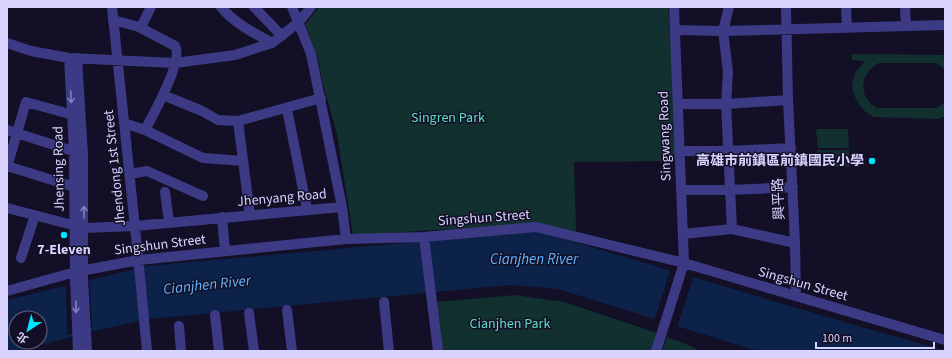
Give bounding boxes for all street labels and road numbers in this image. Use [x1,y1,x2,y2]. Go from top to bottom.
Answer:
street label: Singwang Road [653,91,677,181]
street label: Jhendong 1st Street [99,109,131,227]
street label: Jhensing Road [48,126,70,212]
street label: 興平路 [768,178,790,220]
street label: Jhenyang Road [236,184,328,212]
street label: Singshun Street [437,205,531,231]
street label: Singshun Street [113,229,207,261]
street label: Singshun Street [756,262,850,306]

